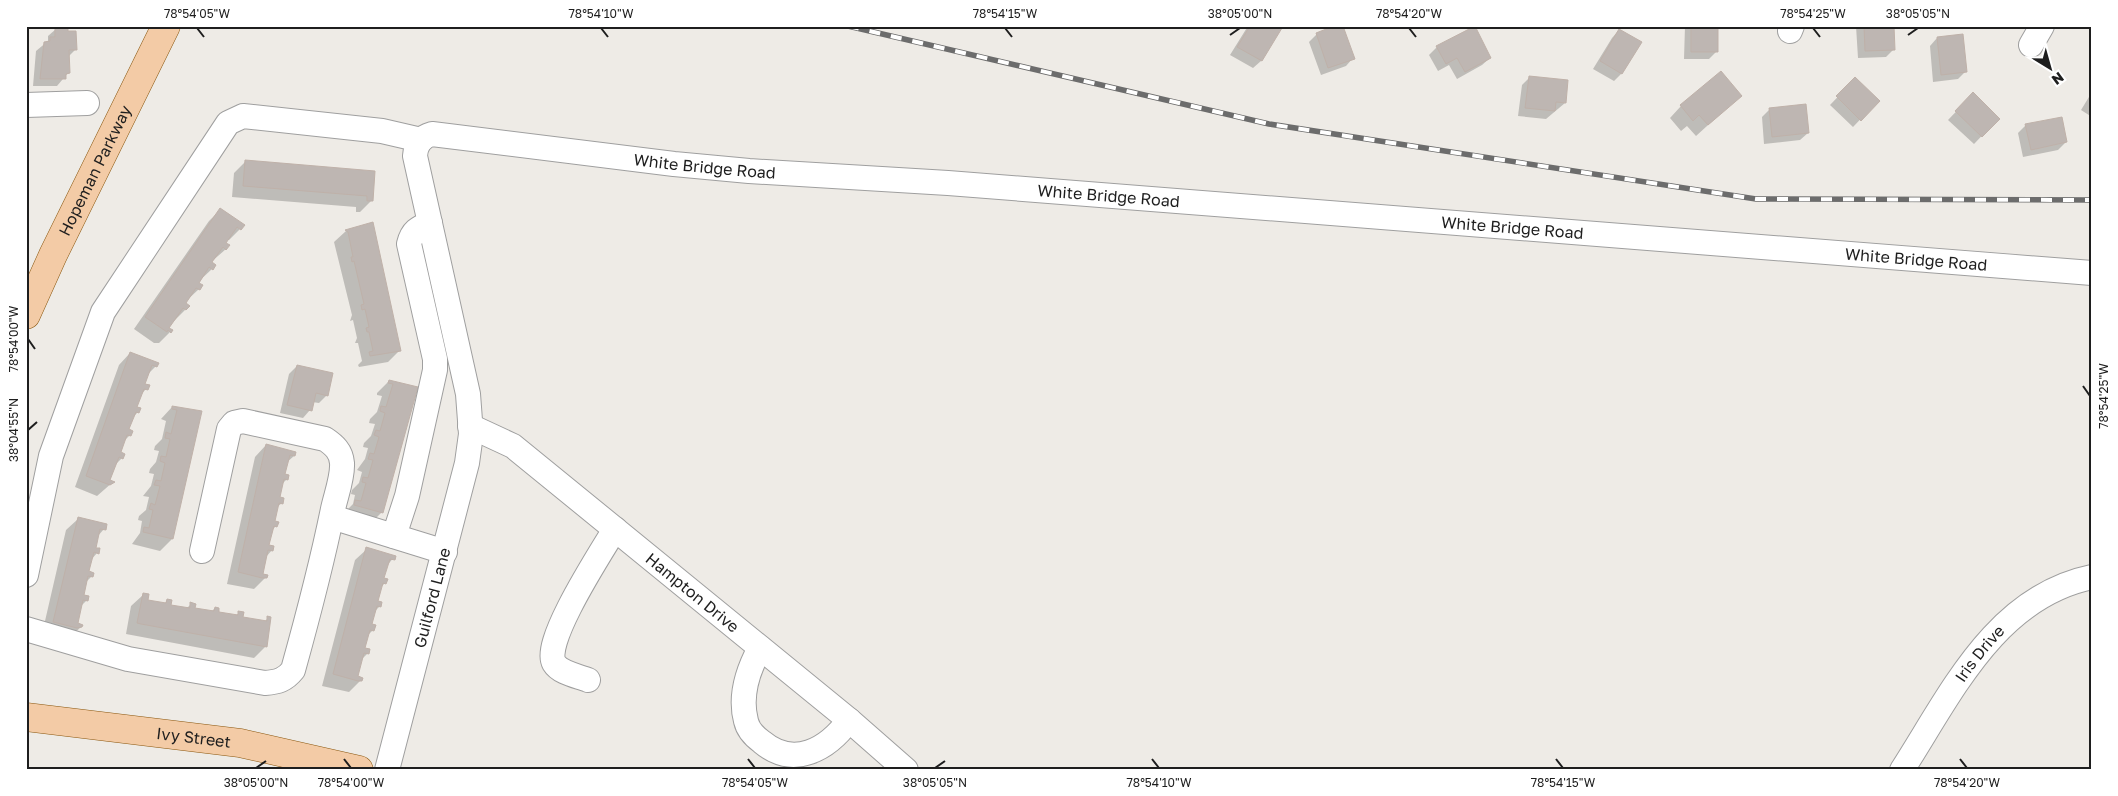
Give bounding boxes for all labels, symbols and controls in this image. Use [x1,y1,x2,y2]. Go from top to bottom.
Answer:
text: 78°54'05"W [164,6,231,21]
text: 78°54'10"W [569,6,634,21]
text: 78°54'15"W [973,6,1038,21]
text: 38°05'00"N [1208,6,1272,21]
text: 78°54'20"W [1376,6,1443,21]
text: 78°54'25"W [1780,6,1846,21]
text: 38°05'05"N [1886,6,1950,21]
north arrow [2026,42,2076,92]
text: N [2049,69,2067,89]
street label: Hopeman Parkway [54,102,135,239]
street label: White Bridge Road [632,149,776,183]
street label: White Bridge Road [1037,180,1180,211]
street label: White Bridge Road [1440,212,1584,243]
street label: White Bridge Road [1844,244,1988,275]
text: 78°54'00"W [6,305,21,372]
text: 78°54'25"W [2096,363,2111,429]
text: 38°04'55"N [6,398,21,462]
street label: Guilford Lane [409,546,455,650]
street label: Hampton Drive [642,548,743,636]
street label: Iris Drive [1950,621,2008,686]
street label: Ivy Street [155,723,232,752]
text: 38°05'00"N [224,775,288,790]
text: 78°54'00"W [318,775,385,790]
text: 78°54'05"W [722,775,789,790]
text: 38°05'05"N [903,775,967,790]
text: 78°54'10"W [1127,775,1192,790]
text: 78°54'15"W [1531,775,1596,790]
text: 78°54'20"W [1934,775,2001,790]

